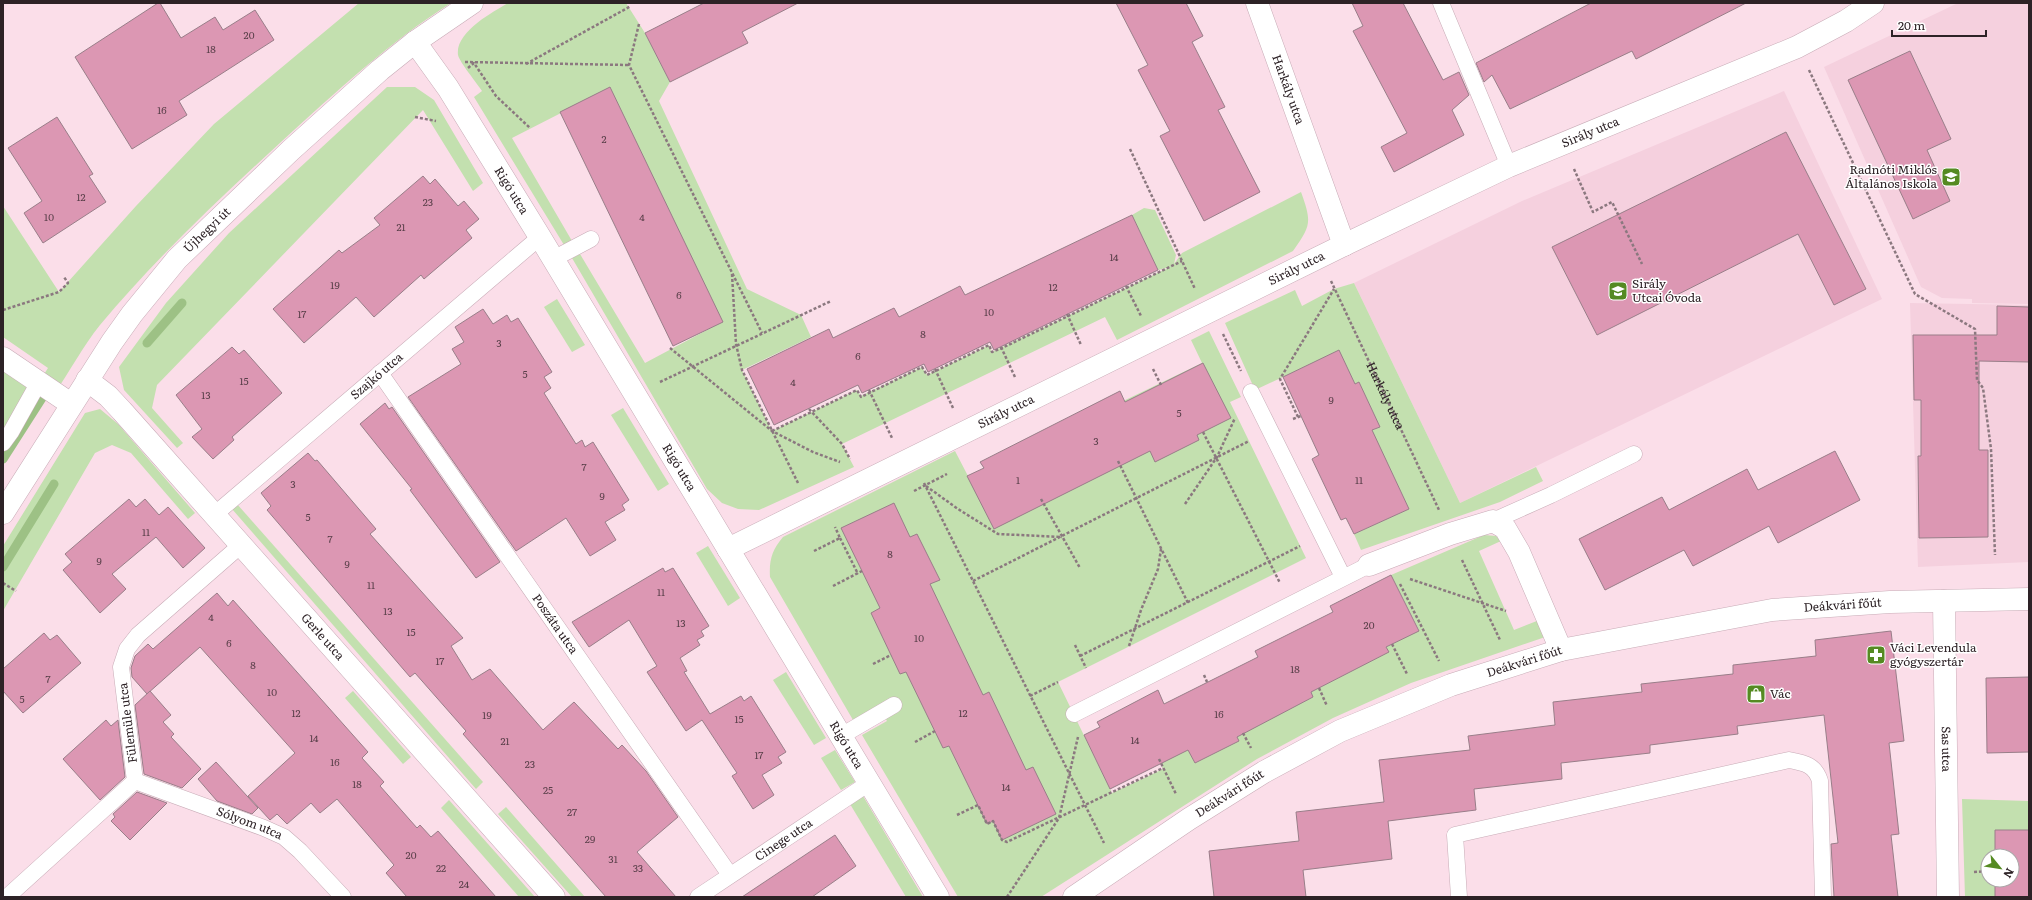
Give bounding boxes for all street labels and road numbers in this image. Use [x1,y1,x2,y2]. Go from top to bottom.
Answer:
street label: Harkály utca [1268,52,1310,127]
street label: Sirály utca [1559,111,1622,151]
street label: Rigó utca [490,163,534,218]
street label: Újhegyi út [179,202,234,256]
street label: Sirály utca [1265,246,1328,289]
street label: Szajkó utca [346,347,407,403]
street label: Harkály utca [1362,359,1410,433]
street label: Sirály utca [974,389,1037,432]
street label: Rigó utca [658,440,702,495]
street label: Poszáta utca [529,590,583,658]
street label: Deákvári főút [1803,593,1882,616]
street label: Gerle utca [298,609,350,664]
street label: Deákvári főút [1484,640,1564,681]
street label: Fülemüle utca [113,681,141,764]
street label: Rigó utca [826,717,869,772]
street label: Sas utca [1938,726,1956,773]
street label: Deákvári főút [1191,764,1267,821]
street label: Sólyom utca [214,801,286,844]
street label: Cinege utca [751,813,816,865]

